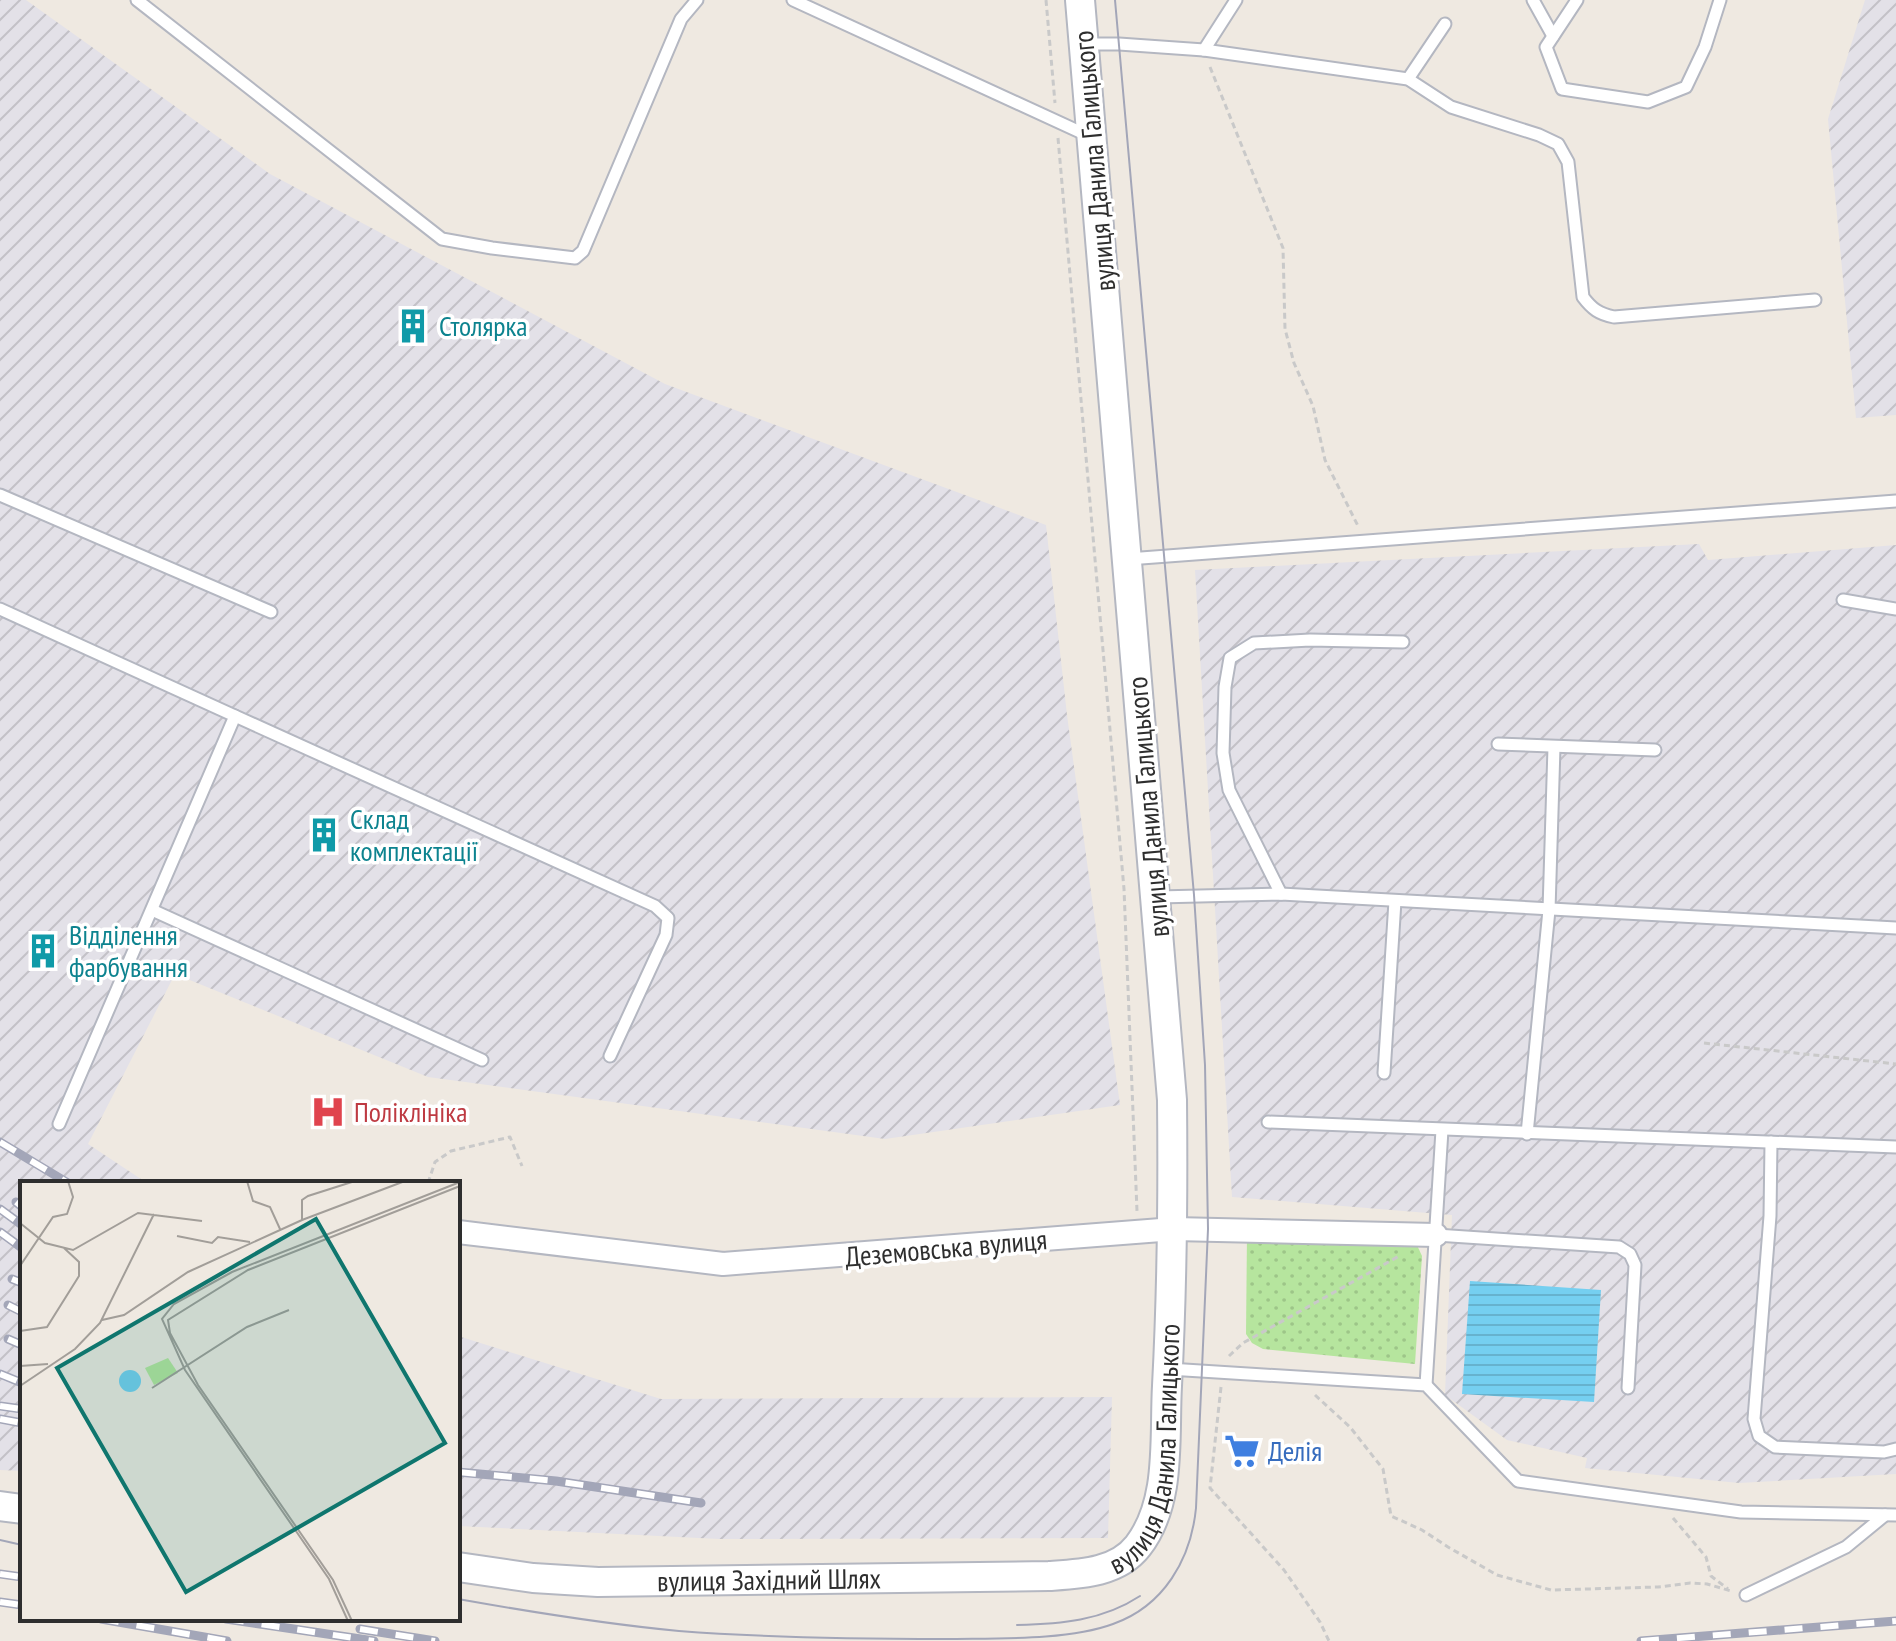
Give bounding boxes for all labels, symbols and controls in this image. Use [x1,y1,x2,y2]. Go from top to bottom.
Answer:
street label: вулиця Данила Галицького [1064,29,1123,293]
building icon: Столярка [394,307,432,345]
place label: Столярка [439,307,528,344]
street label: вулиця Данила Галицького [1118,675,1177,939]
place label: Склад комплектації [350,800,478,869]
building icon: Склад комплектації [305,816,343,854]
place label: Відділення фарбування [69,916,188,985]
building icon: Відділення фарбування [24,932,62,970]
hospital icon: Поліклініка [309,1093,347,1131]
place label: Поліклініка [354,1093,467,1130]
inset map [20,1181,460,1621]
street label: Деземовська вулиця [843,1220,1048,1275]
street label: вулиця Данила Галицького [1103,1323,1188,1582]
supermarket icon: Делія [1223,1432,1261,1470]
place label: Делія [1268,1432,1322,1469]
street label: вулиця Західний Шлях [657,1559,881,1599]

